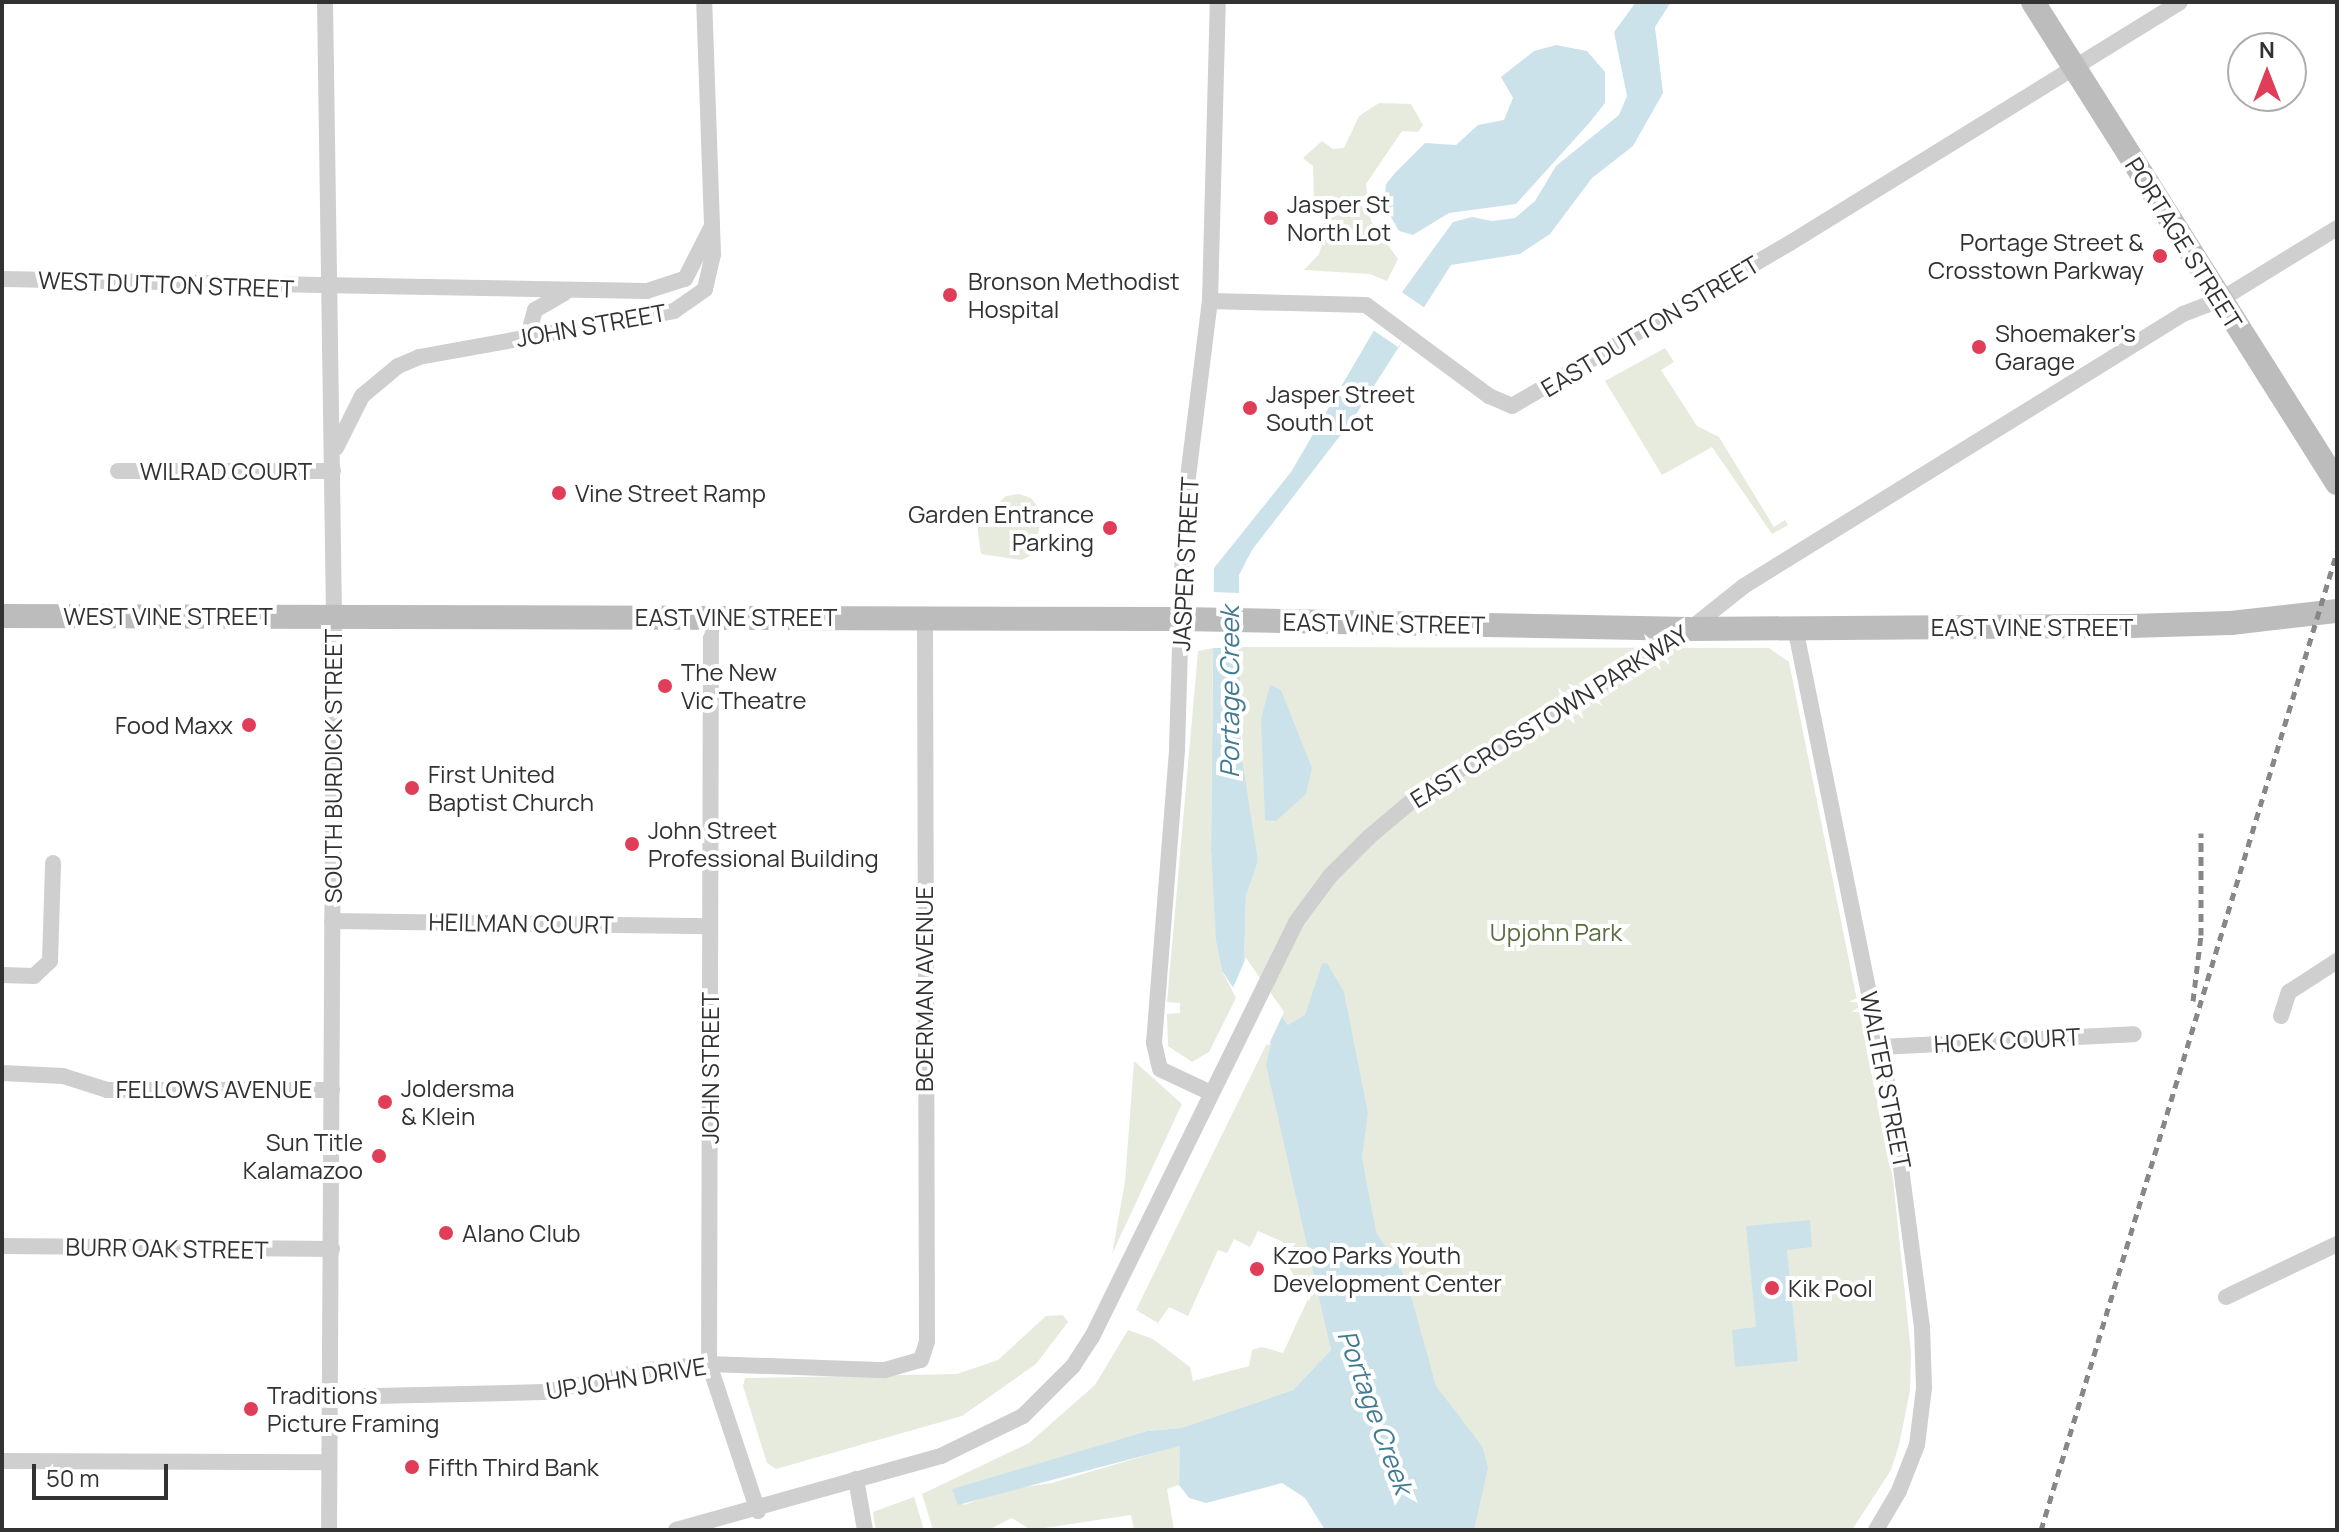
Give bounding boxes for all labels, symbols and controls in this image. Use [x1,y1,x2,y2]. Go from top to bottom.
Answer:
north arrow [2227,32,2307,112]
text: N [2259,35,2275,65]
street label: PORTAGE STREET [2120,152,2248,334]
place label: Jasper St North Lot [1287,190,1391,246]
marker: Jasper St North Lot [1262,209,1280,227]
place label: Portage Street & Crosstown Parkway [1928,228,2144,284]
marker: Portage Street & Crosstown Parkway [2151,247,2169,265]
street label: EAST DUTTON STREET [1535,249,1765,403]
street label: WEST DUTTON STREET [37,265,295,303]
place label: Bronson Methodist Hospital [968,267,1180,323]
marker: Bronson Methodist Hospital [939,284,961,306]
street label: JOHN STREET [514,298,668,352]
place label: Shoemaker's Garage [1995,319,2136,375]
marker: Shoemaker's Garage [1970,338,1988,356]
place label: Jasper Street South Lot [1266,380,1415,436]
marker: Jasper Street South Lot [1241,399,1259,417]
street label: WILRAD COURT [140,457,312,485]
street label: JASPER STREET [1166,476,1204,652]
place label: Vine Street Ramp [575,479,766,507]
marker: Vine Street Ramp [550,484,568,502]
place label: Garden Entrance Parking [908,500,1094,556]
marker: Garden Entrance Parking [1101,519,1119,537]
street label: WEST VINE STREET [63,602,273,630]
street label: EAST VINE STREET [634,603,838,631]
water label: Portage Creek [1214,606,1246,778]
street label: EAST VINE STREET [1282,607,1486,639]
street label: EAST VINE STREET [1930,613,2134,641]
street label: EAST CROSSTOWN PARKWAY [1405,618,1693,814]
street label: SOUTH BURDICK STREET [319,628,347,904]
place label: The New Vic Theatre [681,658,806,714]
marker: The New Vic Theatre [656,677,674,695]
place label: Food Maxx [115,711,233,739]
marker: Food Maxx [240,716,258,734]
place label: First United Baptist Church [428,760,594,816]
marker: First United Baptist Church [403,779,421,797]
place label: John Street Professional Building [648,816,879,872]
marker: John Street Professional Building [623,835,641,853]
street label: BOERMAN AVENUE [910,886,938,1092]
street label: HEILMAN COURT [428,907,614,939]
park label: Upjohn Park [1490,918,1622,946]
street label: WALTER STREET [1855,989,1917,1171]
street label: JOHN STREET [696,992,724,1144]
street label: HOEK COURT [1933,1022,2081,1058]
place label: Joldersma & Klein [401,1074,515,1130]
street label: FELLOWS AVENUE [116,1075,312,1103]
marker: Joldersma & Klein [376,1093,394,1111]
place label: Sun Title Kalamazoo [243,1128,363,1184]
marker: Sun Title Kalamazoo [370,1147,388,1165]
place label: Alano Club [462,1219,581,1247]
marker: Alano Club [437,1224,455,1242]
street label: BURR OAK STREET [65,1232,269,1264]
place label: Kzoo Parks Youth Development Center [1273,1241,1502,1297]
marker: Kzoo Parks Youth Development Center [1248,1260,1266,1278]
place label: Kik Pool [1788,1274,1873,1302]
marker: Kik Pool [1763,1279,1781,1297]
water label: Portage Creek [1331,1326,1419,1498]
street label: UPJOHN DRIVE [544,1351,708,1405]
place label: Traditions Picture Framing [267,1381,439,1437]
marker: Traditions Picture Framing [242,1400,260,1418]
scale bar [36,1448,172,1498]
place label: Fifth Third Bank [428,1453,599,1481]
marker: Fifth Third Bank [403,1458,421,1476]
text: 50 m [46,1461,100,1494]

